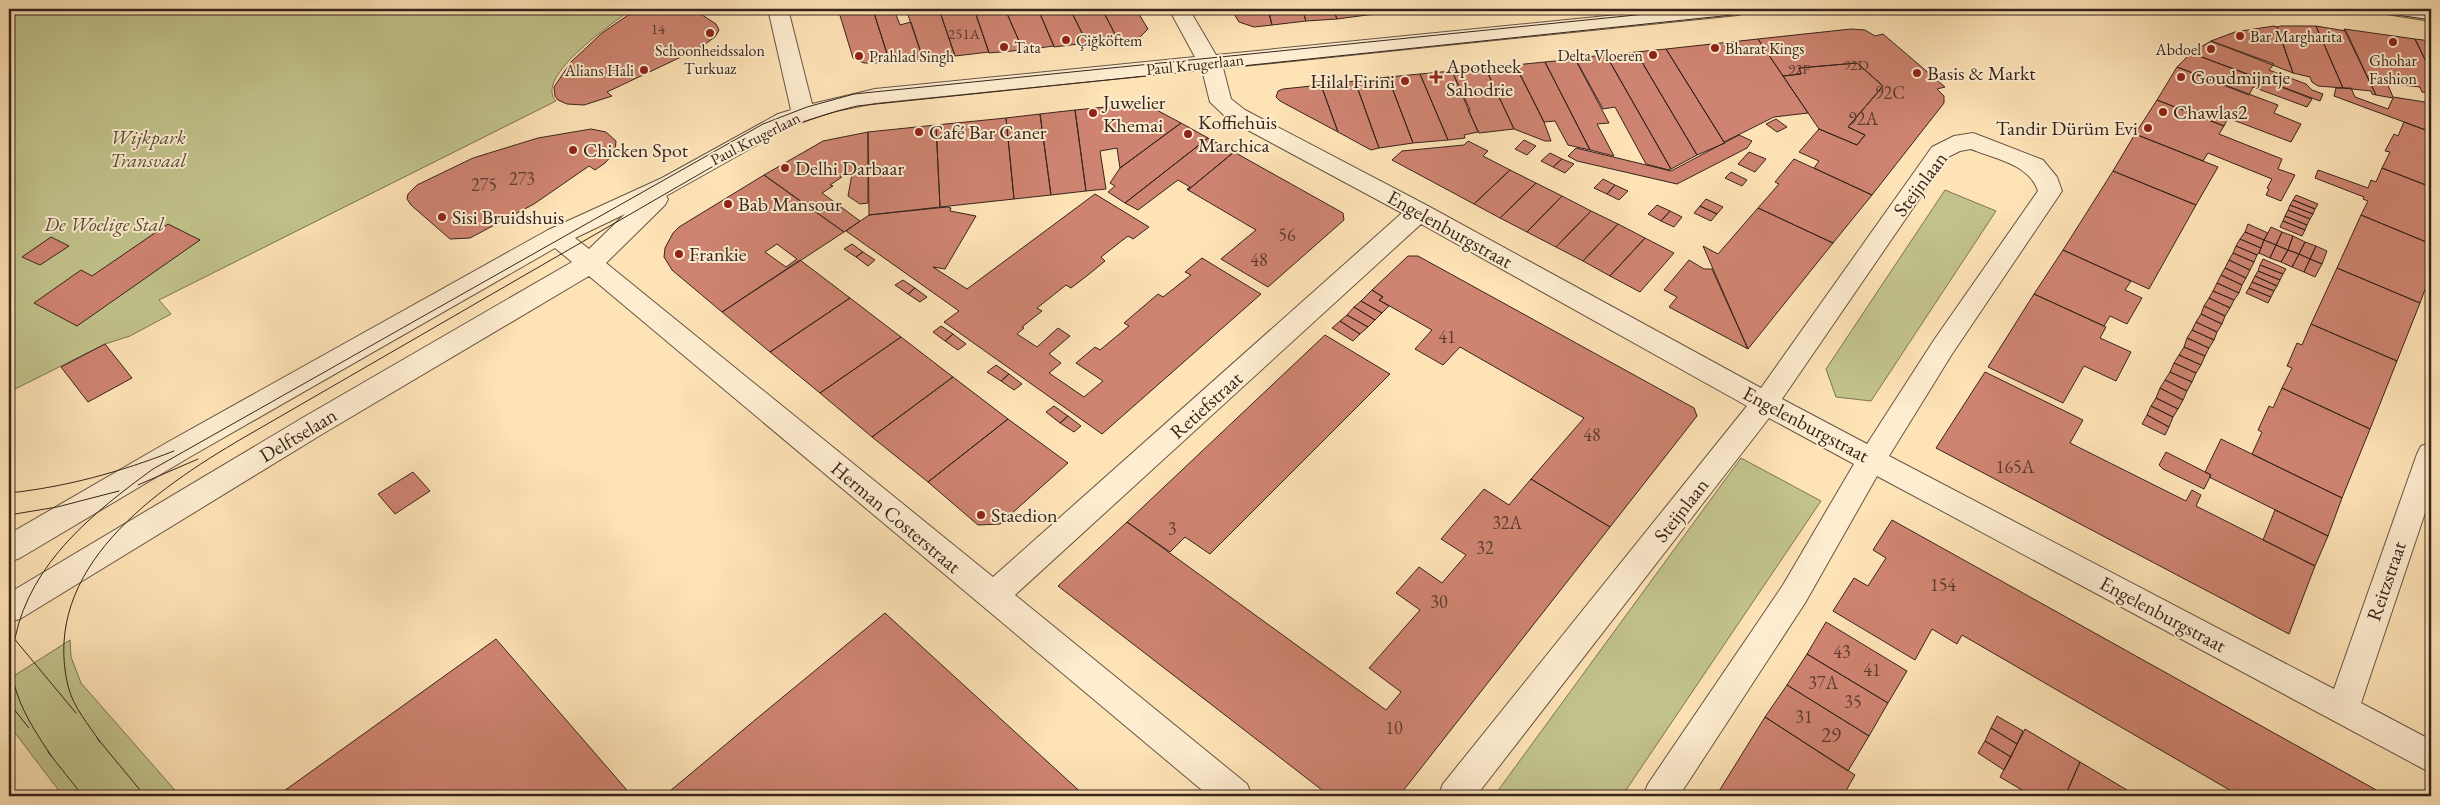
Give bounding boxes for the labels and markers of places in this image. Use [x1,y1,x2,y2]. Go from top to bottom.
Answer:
place label: Bar Margharita [2250,26,2343,47]
marker: Schoonheidssalon Turkuaz [704,27,716,39]
place label: Çiğköftem [1076,30,1143,51]
marker: Bar Margharita [2234,30,2246,42]
marker: Çiğköftem [1060,34,1072,46]
marker: Ghohar Fashion [2387,36,2399,48]
place label: Tata [1014,37,1041,58]
place label: Bharat Kings [1725,38,1804,59]
place label: Abdoel [2155,39,2201,60]
place label: Schoonheidssalon Turkuaz [655,40,766,79]
marker: Tata [998,41,1010,53]
marker: Bharat Kings [1709,42,1721,54]
marker: Abdoel [2205,43,2217,55]
place label: Delta Vloeren [1557,45,1644,66]
place label: Prahlad Singh [869,46,954,67]
marker: Delta Vloeren [1647,49,1659,61]
marker: Prahlad Singh [853,50,865,62]
place label: Ghohar Fashion [2369,50,2417,89]
place label: Apotheek Sahodrie [1445,53,1522,102]
place label: Alians Hali [564,60,634,81]
place label: Basis & Markt [1927,60,2036,86]
marker: Alians Hali [638,64,650,76]
place label: Goudmijntje [2191,64,2290,90]
marker: Basis & Markt [1911,67,1923,79]
place label: Hilal Firini [1310,68,1395,94]
marker: Apotheek Sahodrie [1430,71,1442,83]
marker: Goudmijntje [2175,71,2187,83]
marker: Hilal Firini [1399,75,1411,87]
place label: Juwelier Khemai [1101,89,1166,138]
place label: Chawlas2 [2173,99,2248,125]
marker: Chawlas2 [2157,106,2169,118]
marker: Juwelier Khemai [1087,107,1099,119]
place label: Koffiehuis Marchica [1198,109,1277,158]
place label: Tandir Dürüm Evi [1996,115,2138,141]
place label: Café Bar Caner [929,119,1047,145]
marker: Tandir Dürüm Evi [2142,122,2154,134]
marker: Café Bar Caner [913,126,925,138]
marker: Koffiehuis Marchica [1182,128,1194,140]
place label: Chicken Spot [583,137,689,163]
marker: Chicken Spot [567,144,579,156]
place label: Delhi Darbaar [795,155,904,181]
marker: Delhi Darbaar [779,162,791,174]
place label: Bab Mansour [738,191,842,217]
marker: Bab Mansour [722,198,734,210]
place label: Sisi Bruidshuis [452,204,564,230]
marker: Sisi Bruidshuis [436,211,448,223]
place label: Frankie [689,241,747,267]
marker: Frankie [673,248,685,260]
place label: Staedion [991,502,1058,528]
marker: Staedion [975,509,987,521]

